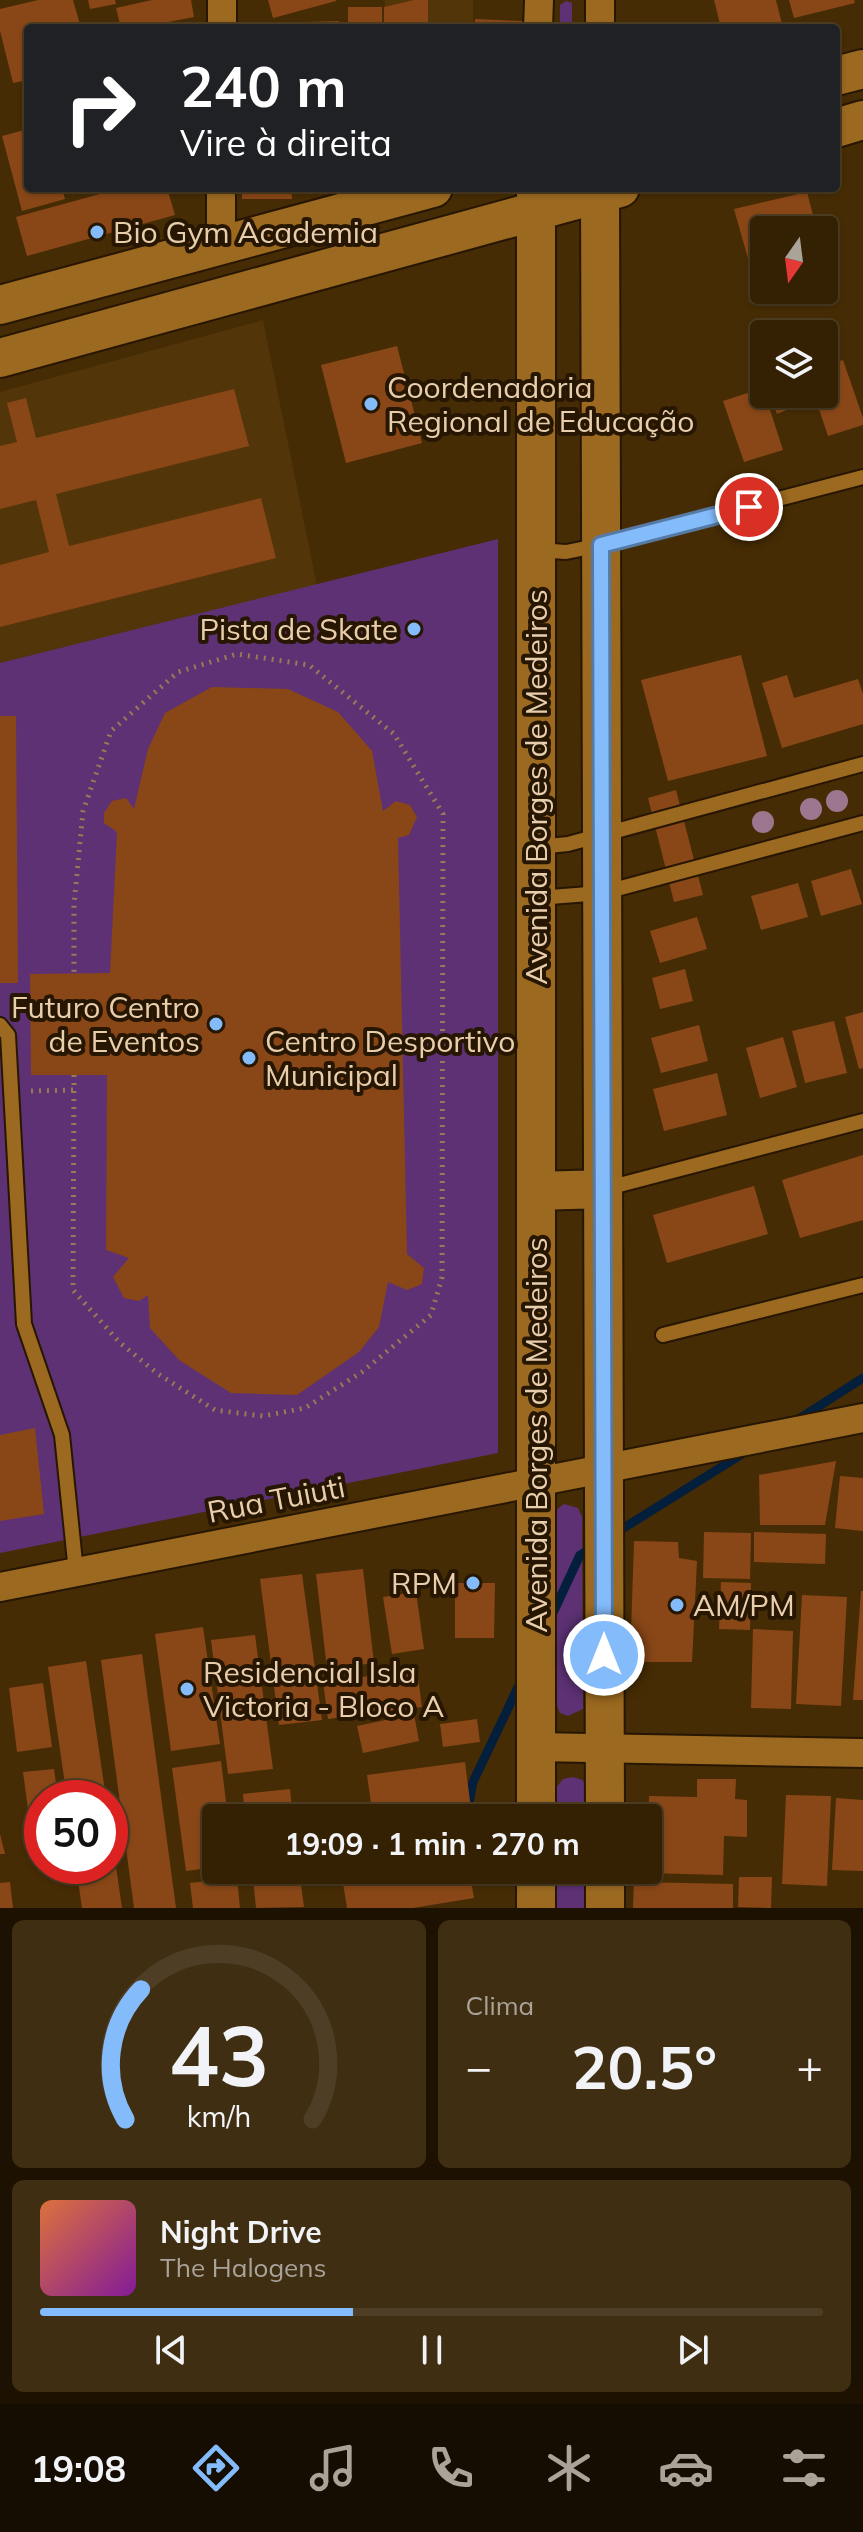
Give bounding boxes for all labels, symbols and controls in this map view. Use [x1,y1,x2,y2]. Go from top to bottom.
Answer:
text: 240 m [180,51,347,121]
icon: right [48,56,152,160]
text: Vire à direita [180,120,392,165]
place label: Bio Gym Academia [113,213,378,251]
north arrow [750,216,838,304]
map controls [750,216,838,408]
marker: Bio Gym Academia [88,223,106,241]
button: layers [750,320,838,408]
place label: Coordenadoria Regional de Educação [387,368,694,440]
marker: Coordenadoria Regional de Educação [362,395,380,413]
pin [715,473,783,541]
icon: arrive [727,485,771,529]
street label: Avenida Borges de Medeiros [517,589,555,985]
place label: Pista de Skate [199,610,398,648]
marker: Pista de Skate [405,620,423,638]
place label: Futuro Centro de Eventos [11,988,200,1060]
marker: Futuro Centro de Eventos [207,1015,225,1033]
place label: Centro Desportivo Municipal [265,1022,515,1094]
marker: Centro Desportivo Municipal [240,1049,258,1067]
street label: Avenida Borges de Medeiros [517,1237,555,1633]
street label: Rua Tuiuti [204,1467,348,1531]
place label: RPM [391,1564,457,1602]
marker: RPM [464,1574,482,1592]
place label: AM/PM [693,1586,795,1624]
marker: AM/PM [668,1596,686,1614]
position arrow [562,1613,646,1697]
place label: Residencial Isla Victoria - Bloco A [203,1653,444,1725]
marker: Residencial Isla Victoria - Bloco A [178,1680,196,1698]
speed limit sign: 50 [24,1780,128,1884]
text: 19:09 · 1 min · 270 m [284,1825,580,1863]
text: Clima [466,1989,534,2022]
text: 43 [169,2002,269,2107]
text: 20.5° [571,2029,717,2104]
text: − [466,2039,492,2094]
text: + [797,2039,823,2094]
text: km/h [186,2098,251,2134]
text: Night Drive [160,2213,322,2251]
text: The Halogens [160,2251,326,2284]
icon: previous [149,2328,193,2372]
icon: pause [410,2328,454,2372]
icon: next [671,2328,715,2372]
icon: directions [188,2440,244,2496]
icon: music [305,2440,361,2496]
icon: phone [423,2440,479,2496]
icon: climate [541,2440,597,2496]
icon: car [658,2440,714,2496]
icon: filters [776,2440,832,2496]
text: 19:08 [31,2446,126,2491]

